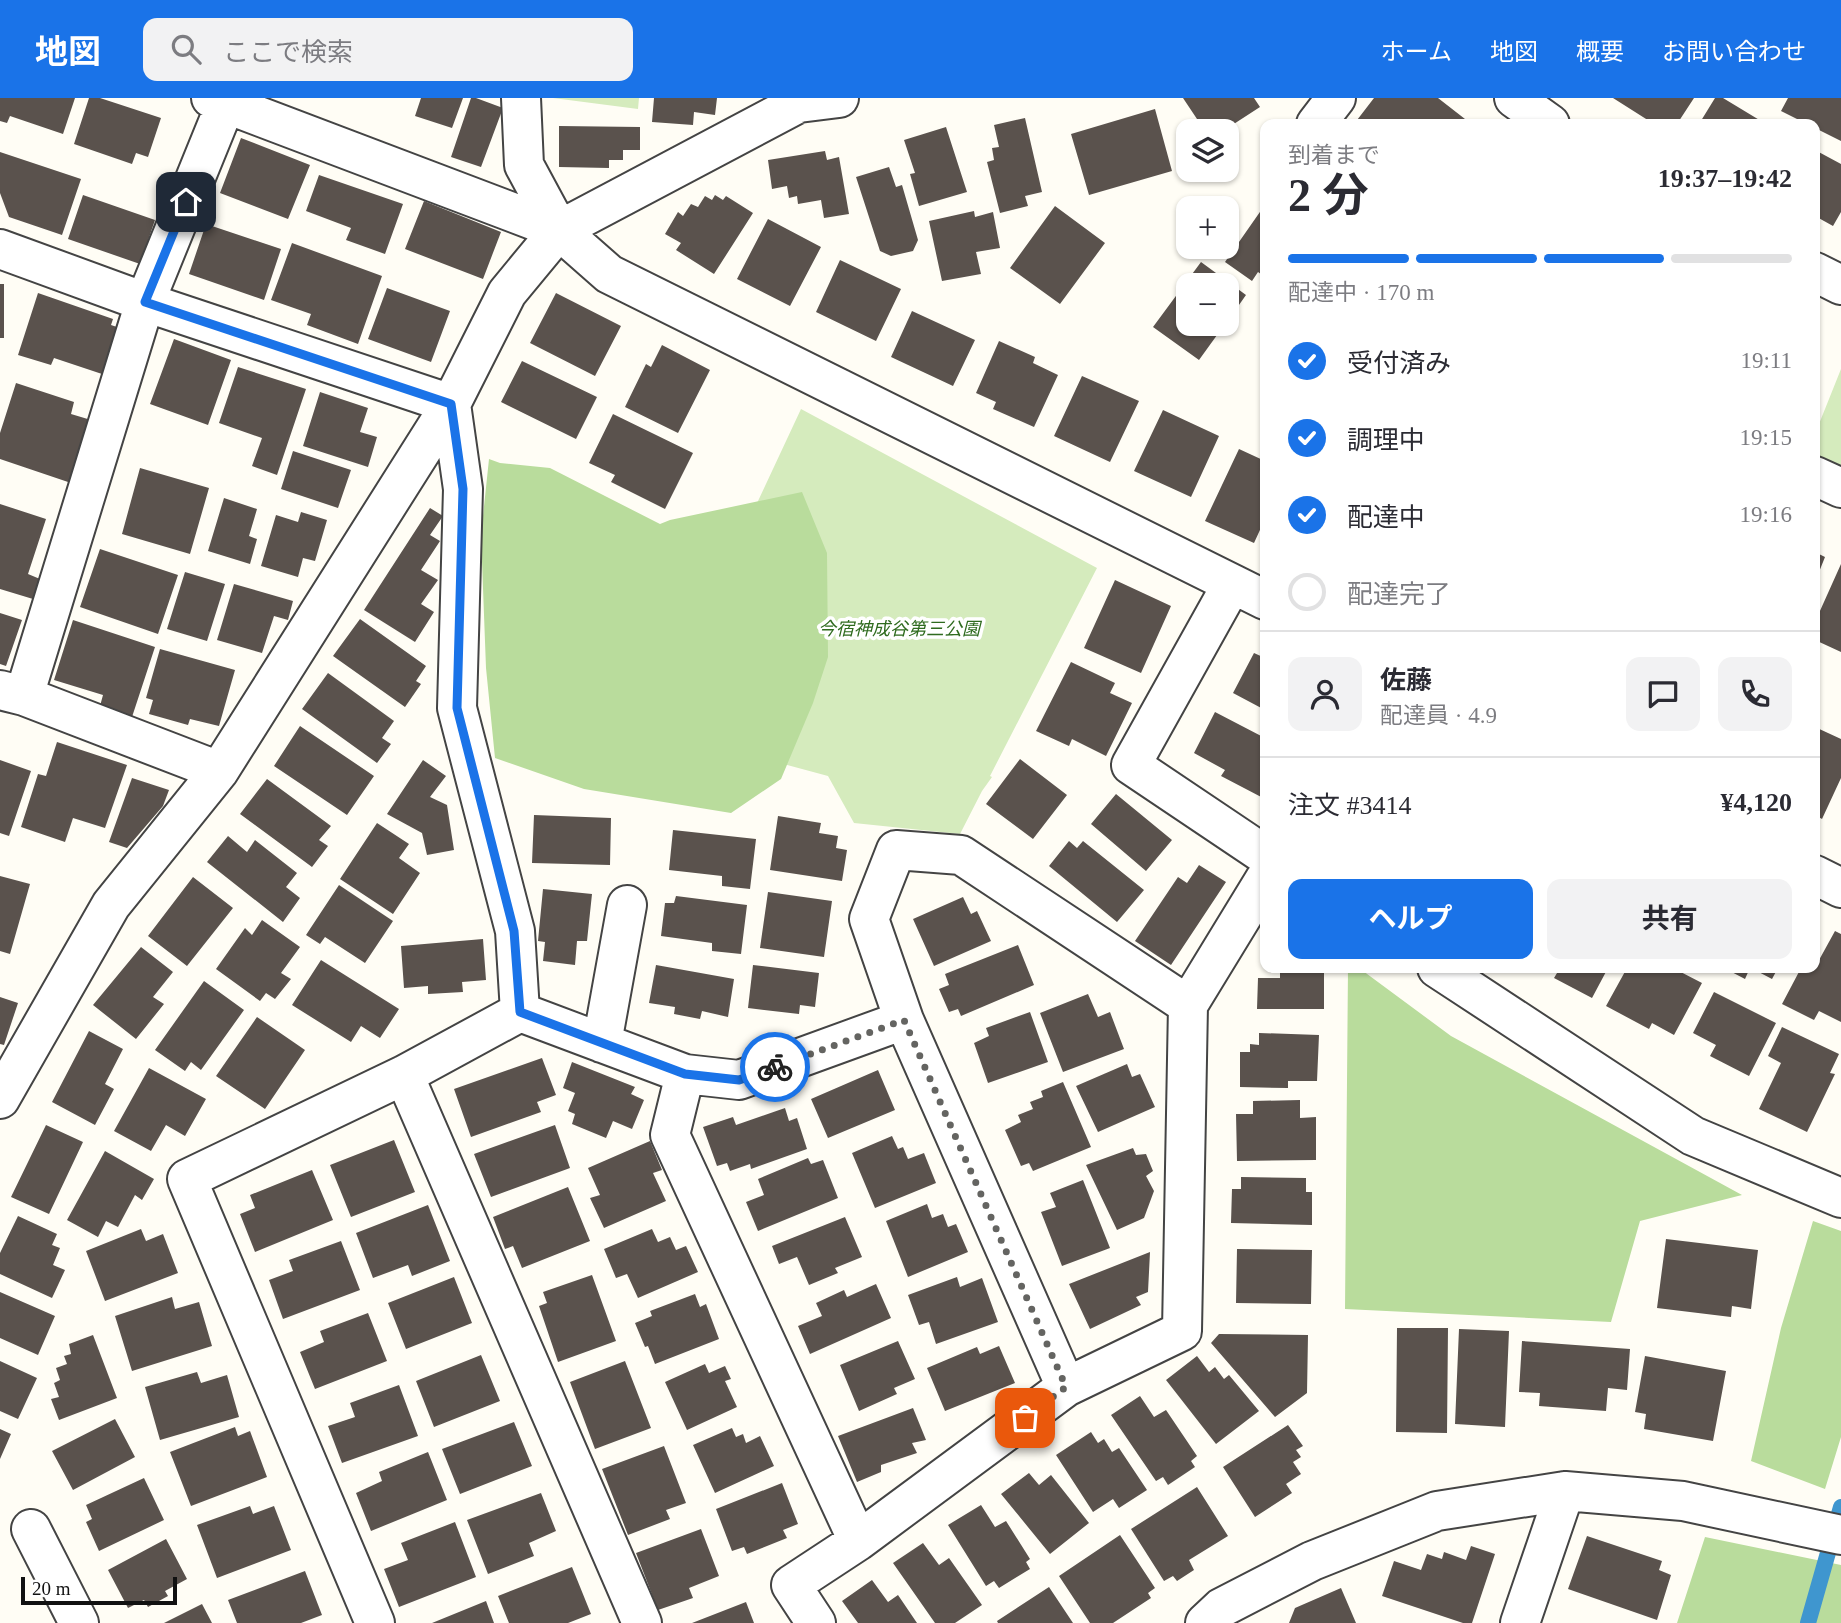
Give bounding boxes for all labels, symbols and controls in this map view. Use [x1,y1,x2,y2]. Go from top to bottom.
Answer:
search box [143,18,633,81]
icon: search [167,30,205,68]
text: 地図 [35,34,101,70]
text: ここで検索 [223,38,353,67]
text: ホーム [1381,39,1452,65]
text: 地図 [1490,39,1538,65]
text: 概要 [1576,39,1624,65]
text: お問い合わせ [1662,39,1806,65]
map controls [1176,119,1239,336]
button: layers [1176,119,1239,182]
text: 到着まで [1288,143,1380,168]
text: 19:37–19:42 [1658,164,1792,193]
text: 2 分 [1288,170,1369,221]
pin [156,172,216,232]
icon: home [167,183,205,221]
button: + [1176,196,1239,259]
button: − [1176,273,1239,336]
text: 配達中 · 170 m [1288,280,1434,305]
icon: check [1288,342,1326,380]
text: 19:11 [1740,348,1792,373]
text: 受付済み [1347,349,1451,378]
icon: check [1288,419,1326,457]
text: 19:15 [1740,425,1792,450]
text: 調理中 [1347,426,1425,455]
icon: check [1288,496,1326,534]
text: 19:16 [1740,502,1792,527]
text: 配達中 [1347,503,1425,532]
text: 配達完了 [1347,580,1451,609]
park label: 今宿神成谷第三公園 [818,619,983,639]
button: person [1288,657,1362,731]
button: chat [1626,657,1700,731]
button: phone [1718,657,1792,731]
text: 佐藤 [1380,666,1432,695]
text: 配達員 · 4.9 [1380,703,1497,728]
text: ¥4,120 [1721,788,1792,817]
text: 注文 #3414 [1288,791,1412,820]
button: ヘルプ [1288,879,1533,959]
button: 共有 [1547,879,1792,959]
courier [740,1032,810,1102]
icon: bike [756,1048,794,1086]
pin [995,1388,1055,1448]
icon: bag [1006,1399,1044,1437]
scale bar [21,1574,177,1606]
text: 20 m [32,1578,71,1599]

